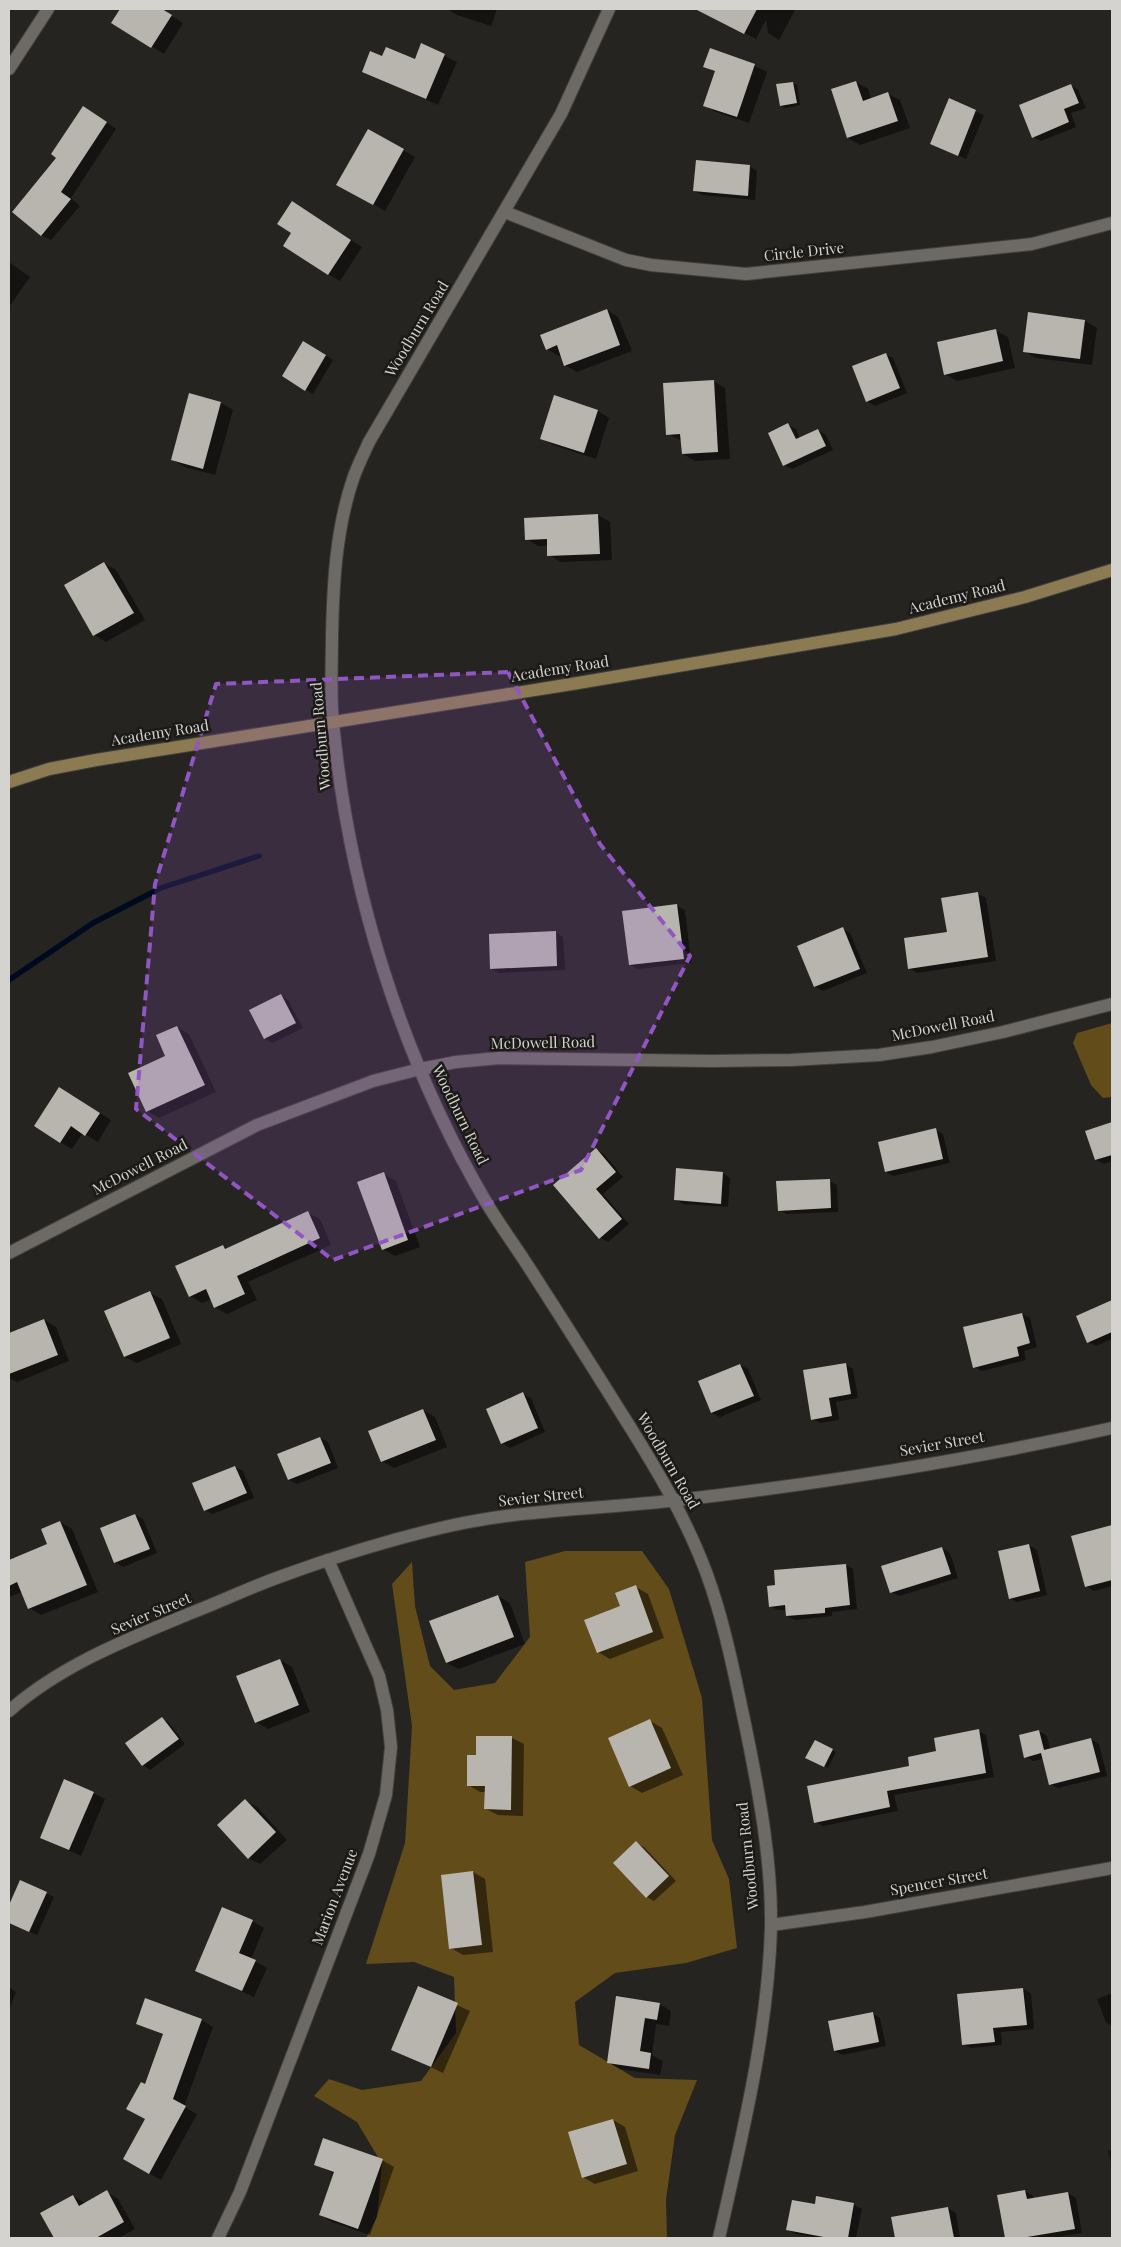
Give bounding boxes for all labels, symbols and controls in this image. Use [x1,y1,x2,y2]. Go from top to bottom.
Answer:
street label: Circle Drive [763,237,845,265]
street label: Woodburn Road [379,277,453,381]
street label: Academy Road [905,574,1007,618]
street label: Academy Road [509,650,610,686]
street label: Woodburn Road [305,681,335,792]
street label: Academy Road [109,714,210,750]
street label: McDowell Road [890,1005,996,1045]
street label: McDowell Road [491,1031,596,1053]
street label: Woodburn Road [428,1061,494,1168]
street label: McDowell Road [88,1133,191,1199]
street label: Woodburn Road [633,1408,705,1513]
street label: Sevier Street [898,1426,986,1460]
street label: Sevier Street [497,1482,585,1510]
street label: Sevier Street [107,1587,194,1639]
street label: Woodburn Road [731,1801,763,1912]
street label: Marion Avenue [307,1846,362,1948]
street label: Spencer Street [889,1862,990,1899]

